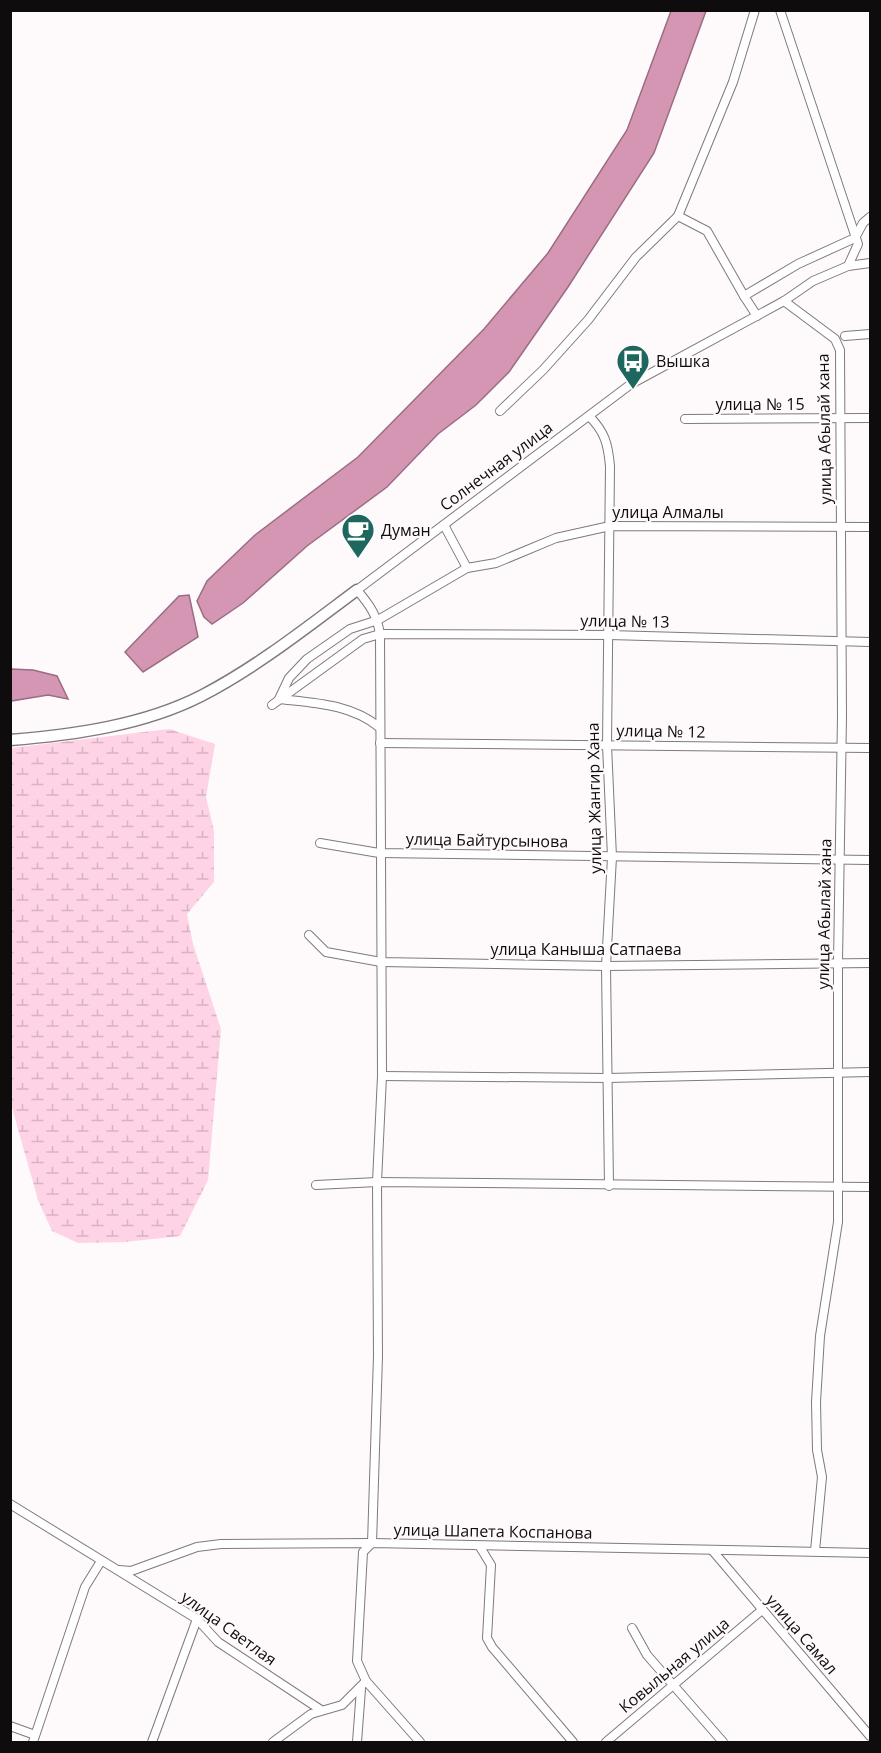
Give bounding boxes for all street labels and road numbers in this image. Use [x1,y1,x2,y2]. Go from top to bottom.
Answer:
street label: улица Абылай хана [812,353,836,505]
street label: улица № 15 [715,393,805,415]
street label: Солнечная улица [435,416,557,516]
street label: улица Алмалы [612,501,724,523]
street label: улица № 13 [580,609,670,633]
street label: улица № 12 [616,719,706,743]
street label: улица Жангир Хана [582,722,606,874]
street label: улица Байтурсынова [406,828,568,852]
street label: улица Абылай хана [812,838,836,990]
street label: улица Каныша Сатпаева [490,938,682,960]
street label: улица Шапета Коспанова [393,1518,593,1544]
street label: улица Светлая [177,1586,281,1670]
street label: улица Самал [761,1589,843,1679]
street label: Ковыльная улица [614,1612,734,1718]

